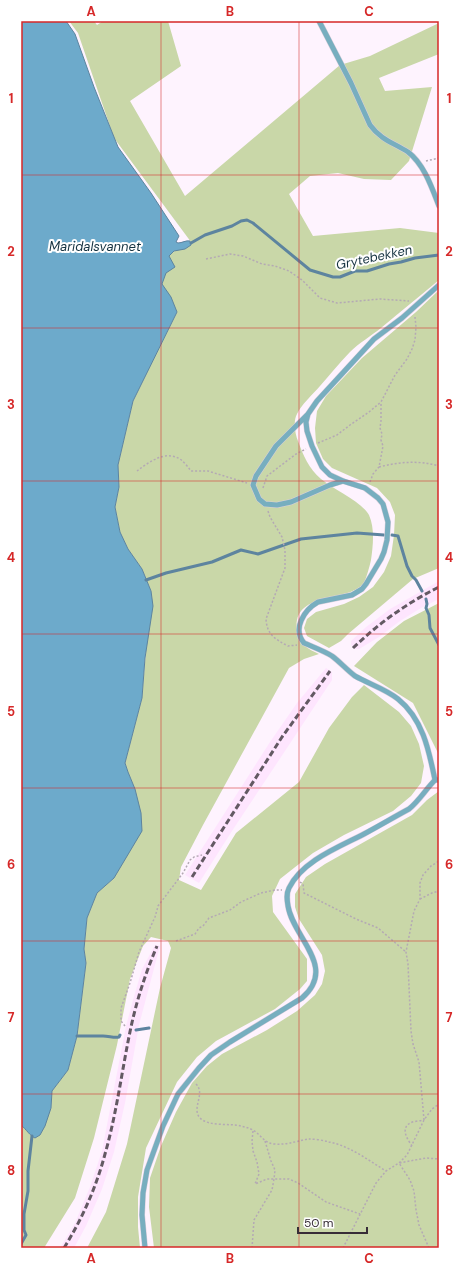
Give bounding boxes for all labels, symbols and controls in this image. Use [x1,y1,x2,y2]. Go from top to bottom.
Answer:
text: A [86,3,96,20]
text: B [226,3,234,20]
text: C [364,3,374,20]
text: 1 [9,90,13,107]
text: 1 [447,90,451,107]
water label: Maridalsvannet [49,238,142,255]
water label: Grytebekken [334,241,414,273]
text: 2 [7,243,15,260]
text: 2 [445,243,453,260]
text: 3 [7,396,15,413]
text: 3 [445,396,453,413]
text: 4 [7,549,15,566]
text: 4 [445,549,453,566]
text: 5 [7,703,15,720]
text: 5 [445,703,453,720]
text: 6 [7,856,15,873]
text: 6 [445,856,453,873]
text: 7 [8,1009,15,1026]
text: 7 [446,1009,453,1026]
text: 8 [7,1162,15,1179]
text: 8 [445,1162,453,1179]
scale bar [298,1209,367,1235]
text: 50 m [304,1215,333,1231]
text: A [86,1250,96,1267]
text: B [226,1250,234,1267]
text: C [364,1250,374,1267]

